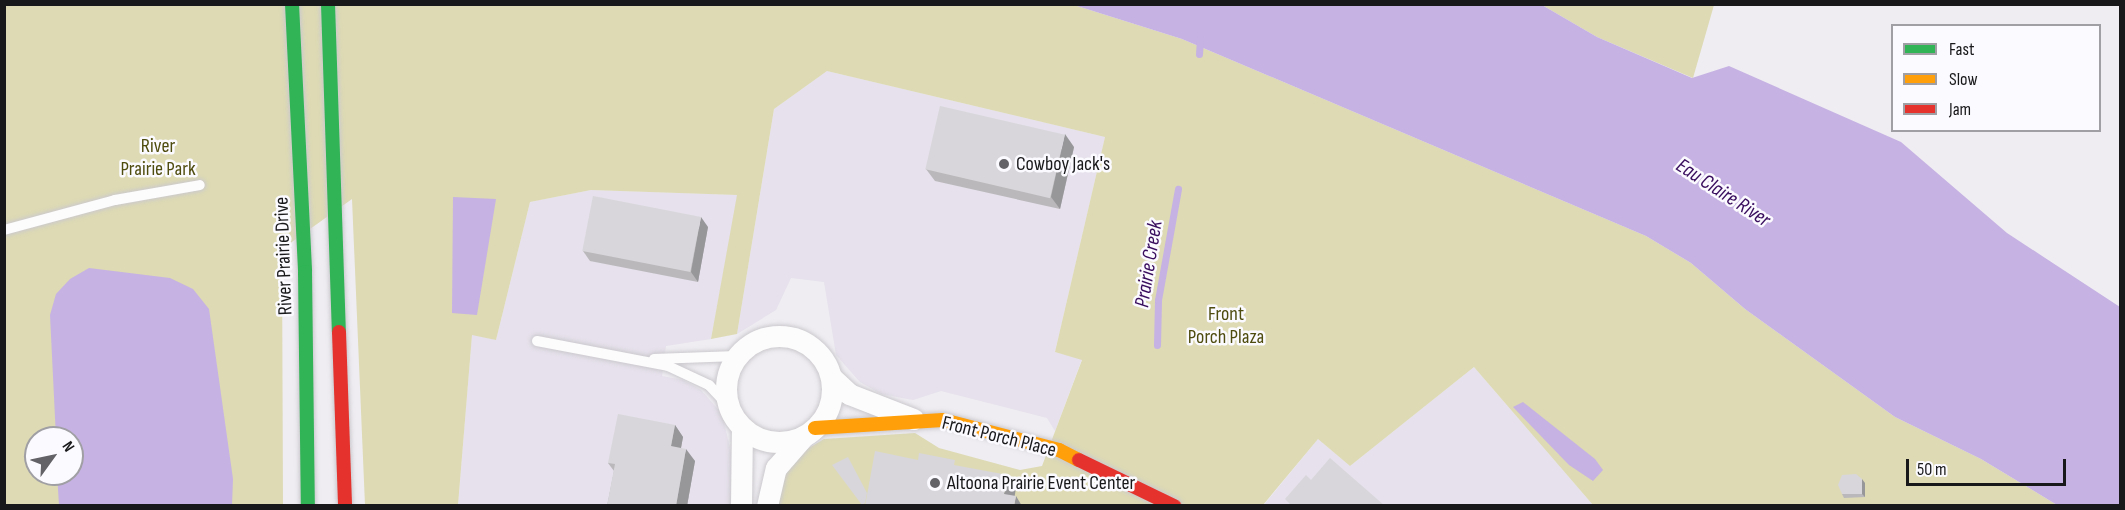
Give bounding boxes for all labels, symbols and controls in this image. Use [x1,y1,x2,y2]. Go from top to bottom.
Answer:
legend [1891,24,2101,132]
text: Fast [1949,39,1974,60]
text: Slow [1949,69,1978,90]
text: Jam [1949,99,1971,120]
park label: River Prairie Park [120,134,196,181]
place label: Cowboy Jack's [1016,152,1110,176]
water label: Eau Claire River [1671,153,1775,233]
marker: Cowboy Jack's [997,157,1011,171]
street label: River Prairie Drive [270,196,298,316]
water label: Prairie Creek [1130,219,1168,309]
park label: Front Porch Plaza [1188,302,1264,349]
street label: Front Porch Place [939,411,1059,463]
north arrow [24,426,84,486]
text: N [58,438,78,456]
scale bar [1909,447,2070,485]
text: 50 m [1917,459,1947,480]
place label: Altoona Prairie Event Center [947,471,1135,495]
marker: Altoona Prairie Event Center [928,476,942,490]

